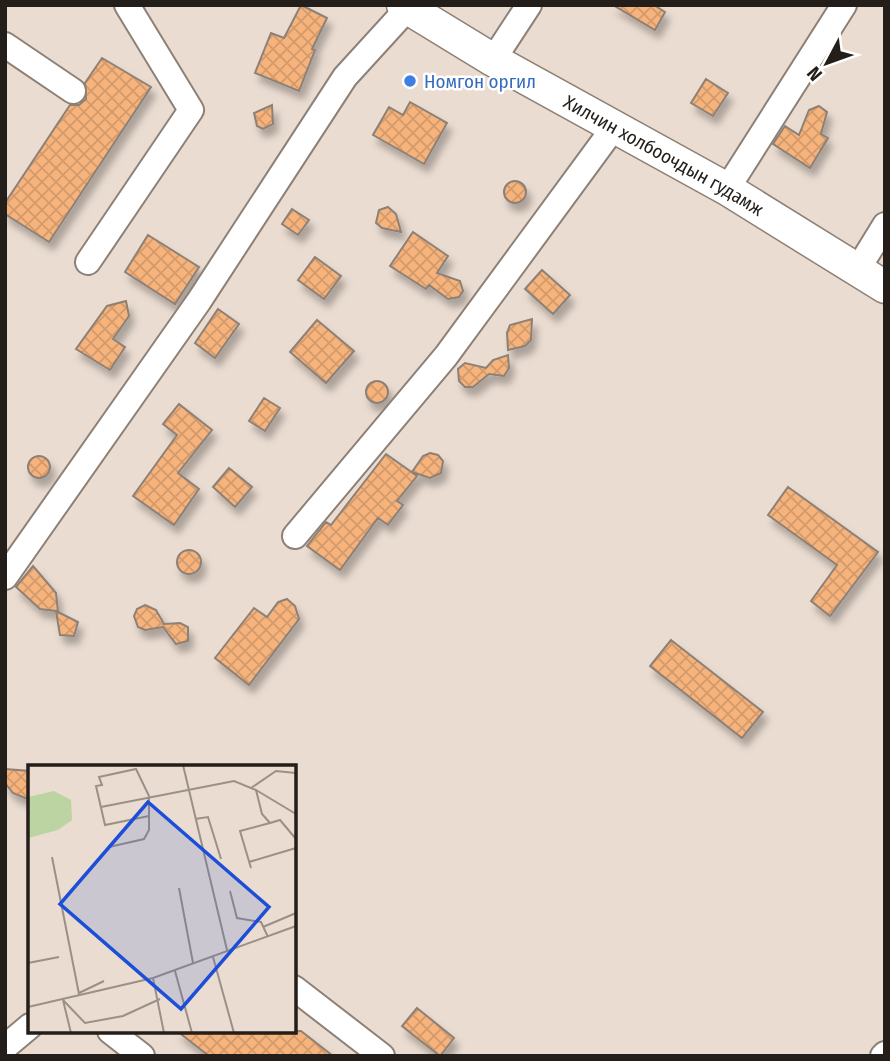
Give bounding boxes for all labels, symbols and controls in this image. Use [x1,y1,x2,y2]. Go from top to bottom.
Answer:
north arrow [792,28,862,98]
text: N [802,62,827,86]
place label: Номгон оргил [424,70,536,93]
marker: Номгон оргил [402,73,418,89]
street label: Хилчин холбоочдын гудамж [560,90,768,221]
inset map [28,765,296,1033]

